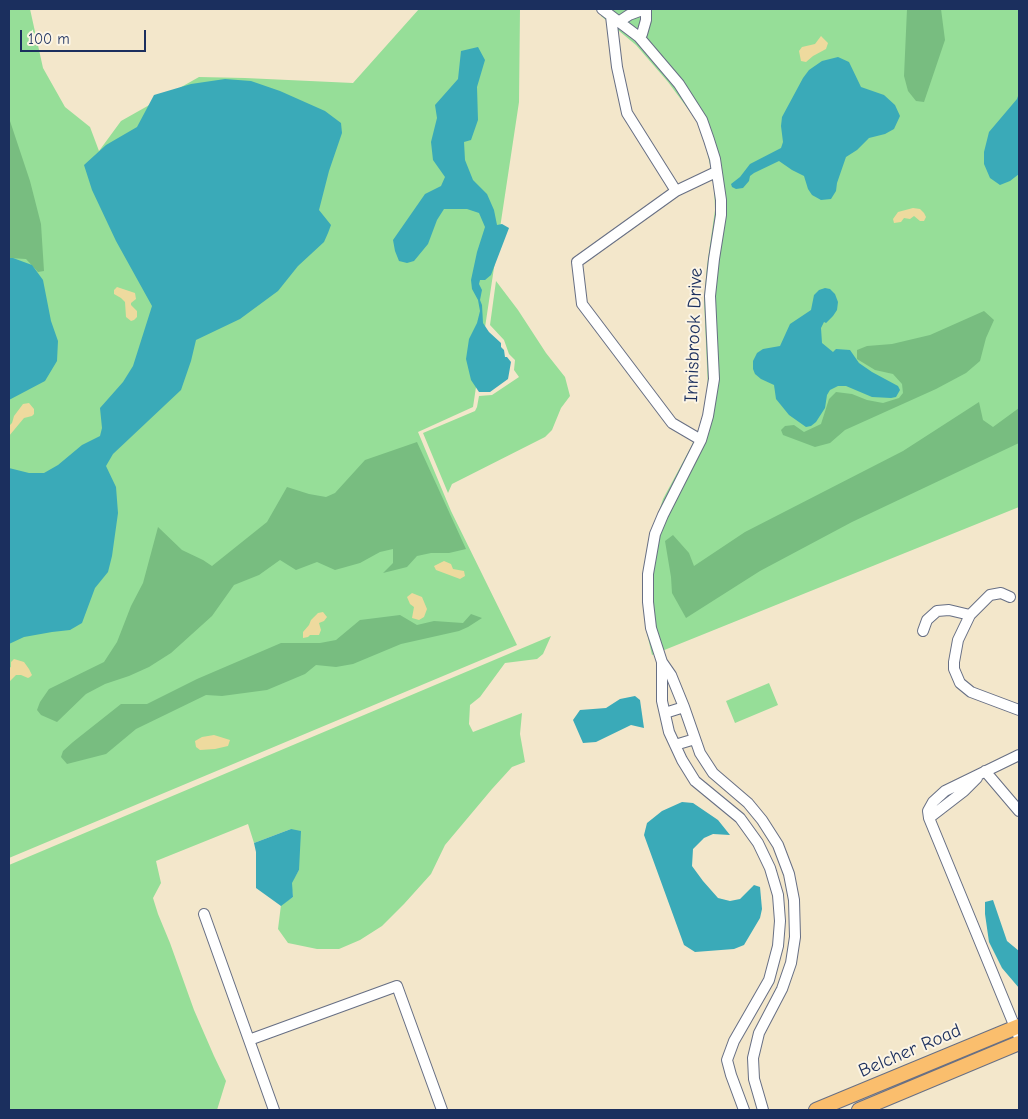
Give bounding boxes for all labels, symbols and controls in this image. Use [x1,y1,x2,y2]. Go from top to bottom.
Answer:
scale bar [22,20,149,52]
text: 100 m [28,30,70,48]
street label: Innisbrook Drive [680,267,708,403]
street label: Belcher Road [855,1019,965,1083]

